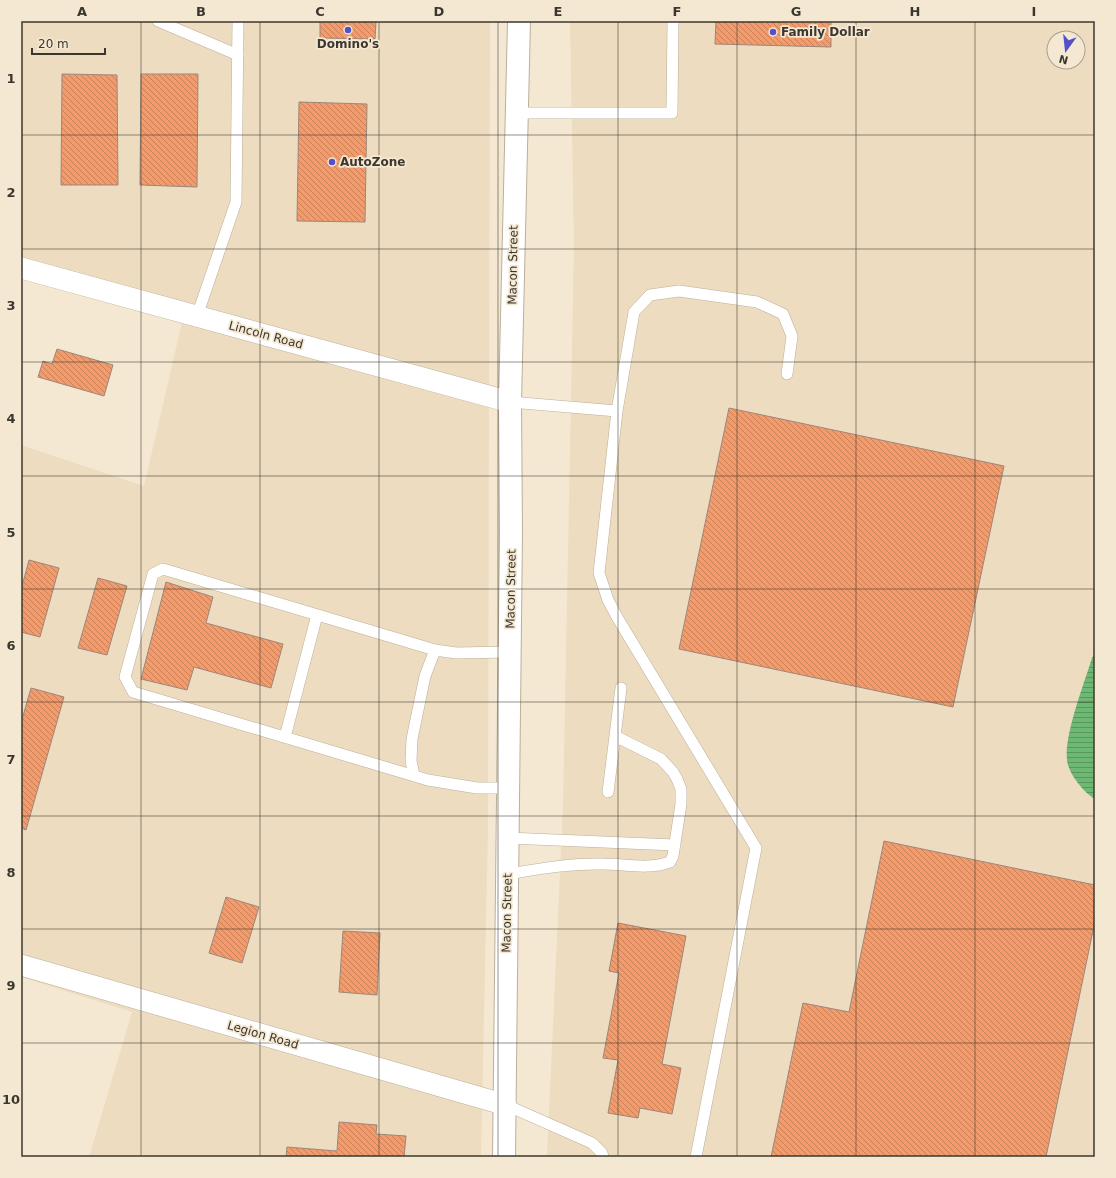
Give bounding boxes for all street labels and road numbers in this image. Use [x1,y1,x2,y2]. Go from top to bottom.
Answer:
street label: Macon Street [505,225,521,305]
street label: Lincoln Road [227,318,305,352]
street label: Macon Street [503,549,519,629]
street label: Macon Street [499,873,515,953]
street label: Legion Road [226,1018,300,1052]

